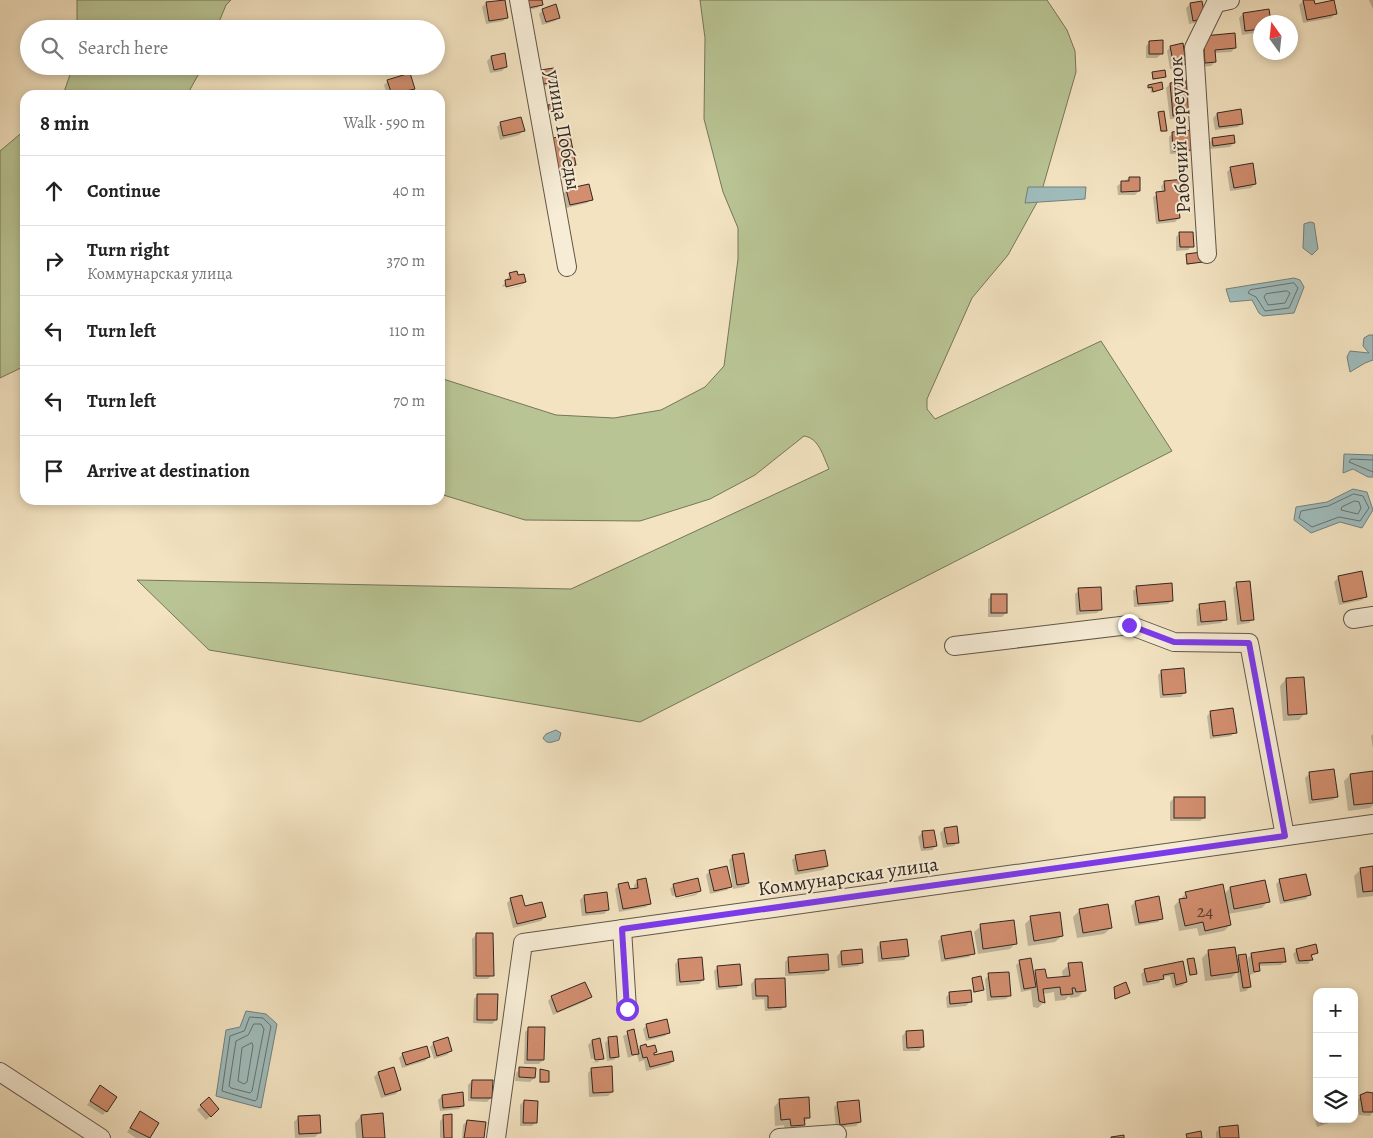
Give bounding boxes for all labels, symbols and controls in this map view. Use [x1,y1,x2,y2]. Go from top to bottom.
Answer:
north arrow [1253,15,1298,60]
search box [20,20,445,75]
icon: search [38,34,66,62]
text: Search here [78,35,168,61]
street label: Рабочий переулок [1162,56,1197,214]
street label: улица Победы [539,67,587,192]
text: 8 min [40,109,89,137]
text: Walk · 590 m [343,112,425,134]
icon: ahead [40,177,68,205]
text: Continue [87,178,161,204]
text: 40 m [393,180,425,202]
text: Turn right [87,237,169,263]
icon: right [40,247,68,275]
text: 370 m [387,250,425,272]
text: Коммунарская улица [87,263,233,285]
icon: left [40,317,68,345]
text: Turn left [87,318,156,344]
text: 110 m [389,320,425,342]
icon: left [40,387,68,415]
text: Turn left [87,388,156,414]
text: 70 m [393,390,425,412]
icon: arrive [40,457,68,485]
text: Arrive at destination [87,458,250,484]
route end [1118,614,1141,637]
street label: Коммунарская улица [756,850,941,903]
house number: 24 [1197,899,1213,923]
map controls [1313,988,1358,1123]
button: + [1313,988,1358,1033]
route start [616,998,639,1021]
button: − [1313,1033,1358,1078]
button: layers [1313,1078,1358,1123]

